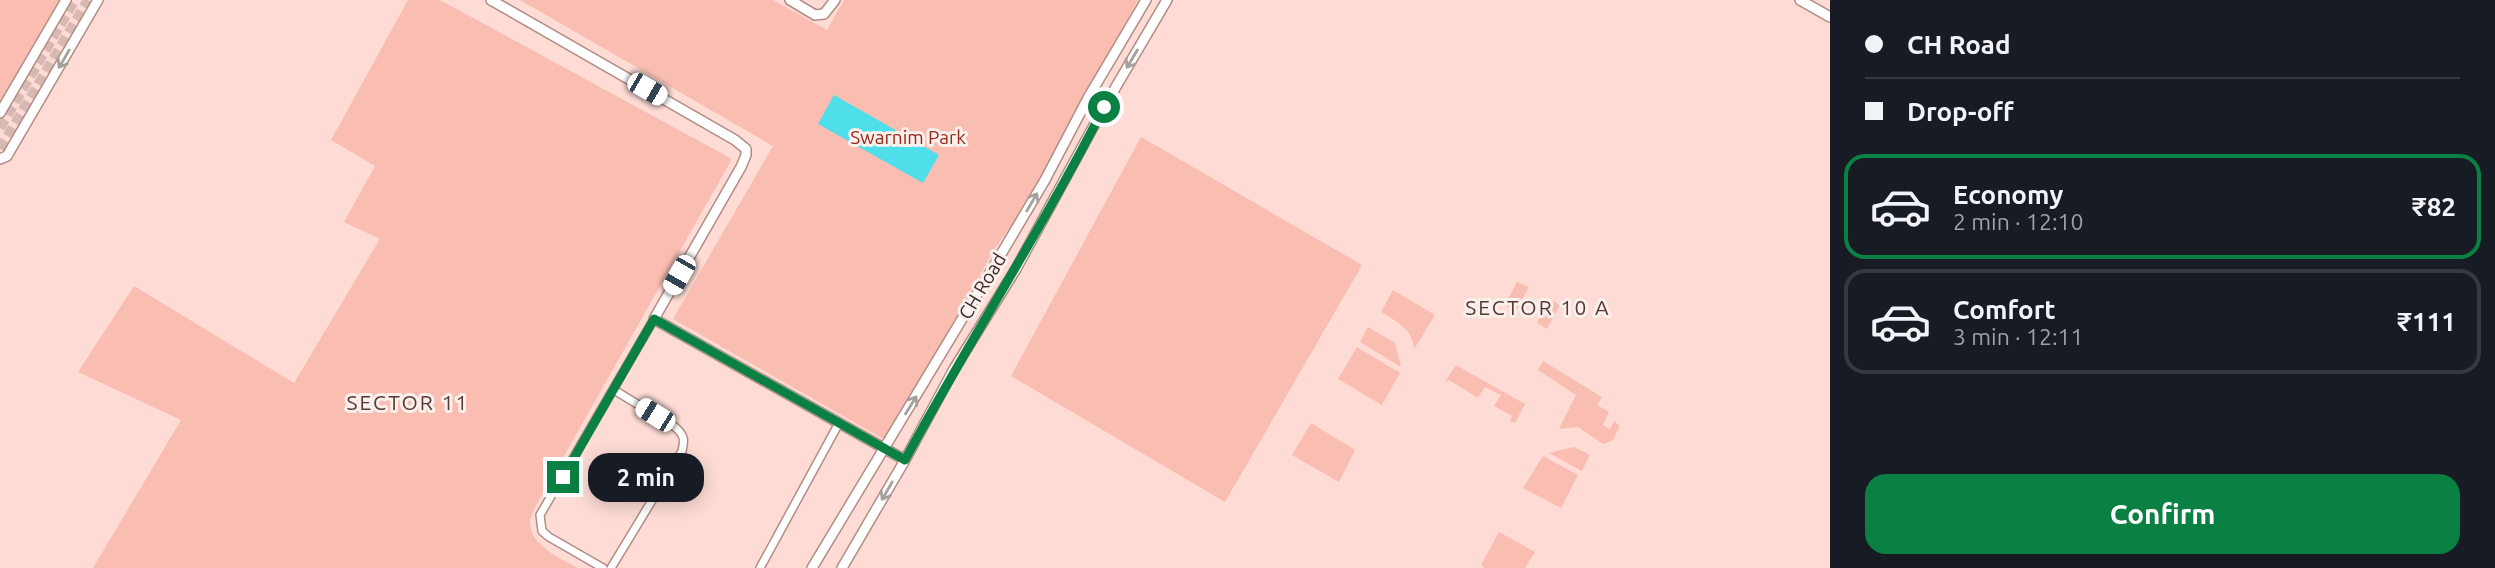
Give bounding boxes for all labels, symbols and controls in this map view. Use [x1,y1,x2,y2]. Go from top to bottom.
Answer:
text: CH Road [1907,30,2011,59]
one-way arrow [57,48,71,68]
one-way arrow [1125,48,1139,68]
car [624,69,671,109]
route start [1088,91,1120,123]
text: Drop-off [1907,97,2014,126]
park label: Swarnim Park [850,126,966,148]
icon: car [1869,175,1932,238]
text: Economy [1953,180,2063,209]
one-way arrow [1025,192,1039,212]
text: ₹82 [2412,192,2456,221]
text: 2 min · 12:10 [1953,209,2084,234]
street label: CH Road [954,249,1010,323]
car [660,252,699,298]
icon: car [1869,290,1932,353]
district label: SECTOR 10 A [1465,295,1611,319]
text: Comfort [1953,295,2056,324]
text: ₹111 [2397,307,2456,336]
text: 3 min · 12:11 [1953,324,2084,349]
district label: SECTOR 11 [347,390,469,414]
car [632,395,679,435]
one-way arrow [904,395,918,415]
callout: 2 min [588,452,703,502]
route end [547,461,579,493]
text: 2 min [617,465,675,490]
button: Confirm [1865,474,2460,554]
one-way arrow [880,480,894,500]

